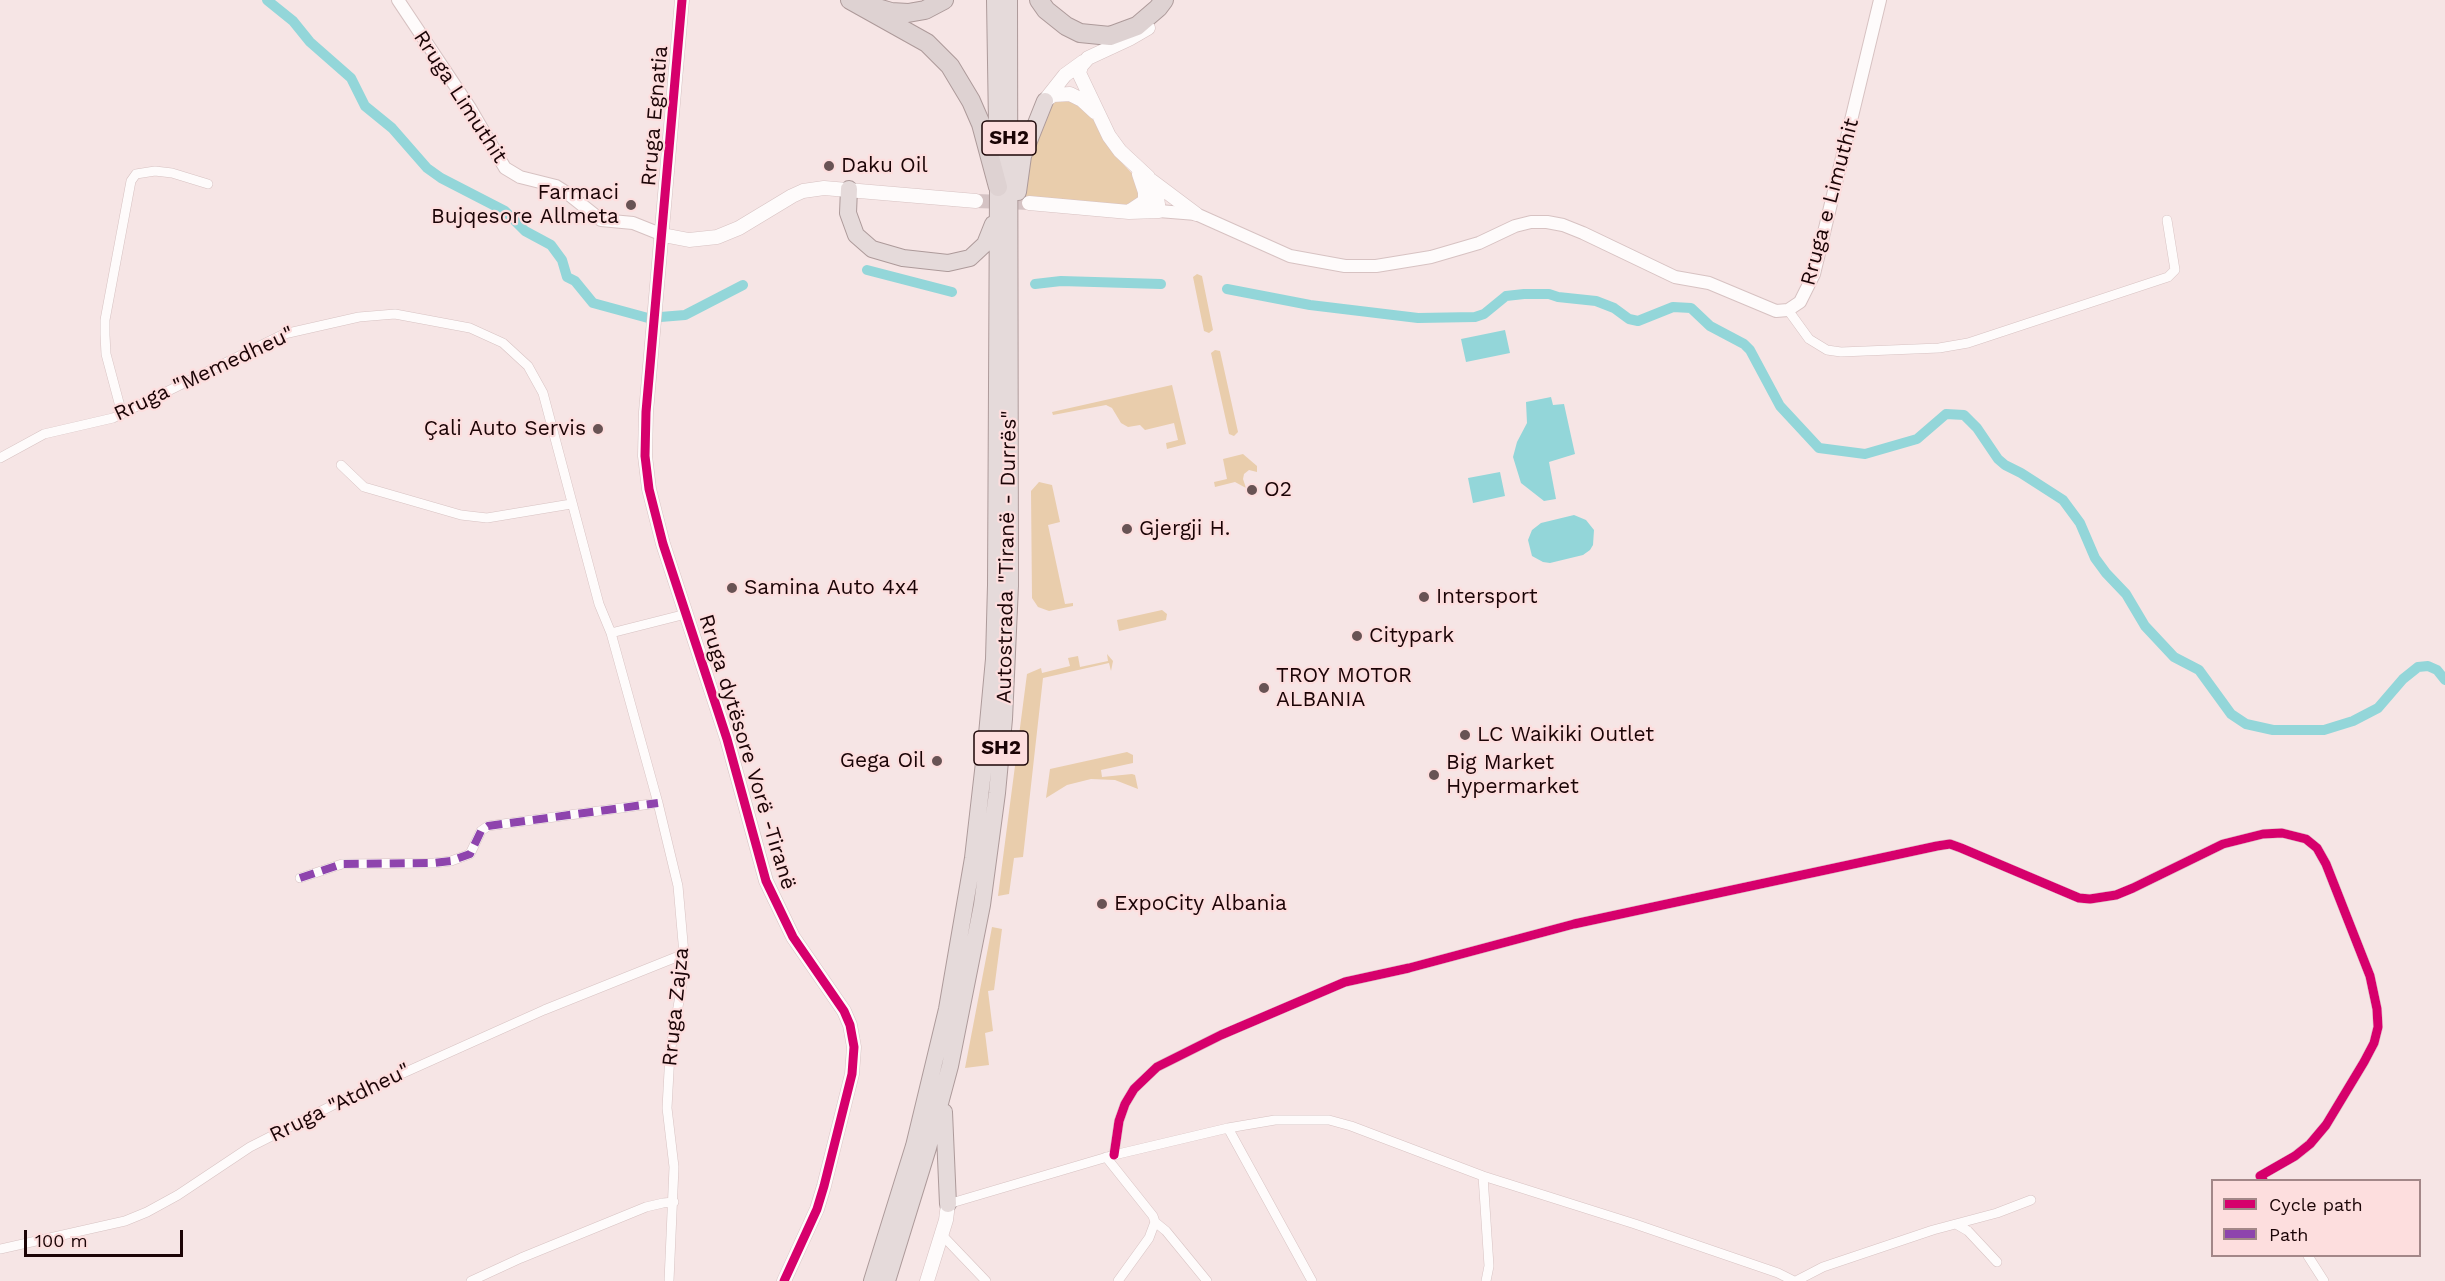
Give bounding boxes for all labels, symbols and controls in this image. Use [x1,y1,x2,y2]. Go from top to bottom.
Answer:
street label: Rruga Limuthit [408,26,512,168]
street label: Rruga Egnatia [636,45,674,187]
street label: Rruga e Limuthit [1796,116,1864,288]
road number: SH2 [982,121,1036,155]
place label: Daku Oil [841,153,928,179]
marker: Daku Oil [822,159,836,173]
place label: Farmaci Bujqesore Allmeta [431,180,619,230]
marker: Farmaci Bujqesore Allmeta [624,198,638,212]
street label: Rruga "Memedheu" [110,321,298,427]
street label: Autostrada "Tiranë - Durrës" [992,410,1022,704]
place label: Çali Auto Servis [424,416,586,442]
marker: Çali Auto Servis [591,422,605,436]
place label: O2 [1264,477,1292,503]
marker: O2 [1245,483,1259,497]
place label: Gjergji H. [1139,516,1230,542]
marker: Gjergji H. [1120,522,1134,536]
place label: Samina Auto 4x4 [744,575,919,601]
marker: Samina Auto 4x4 [725,581,739,595]
place label: Intersport [1436,584,1538,610]
marker: Intersport [1417,590,1431,604]
street label: Rruga dytësore Vorë -Tiranë [693,611,801,893]
place label: Citypark [1369,623,1454,649]
marker: Citypark [1350,629,1364,643]
place label: TROY MOTOR ALBANIA [1276,663,1412,713]
marker: TROY MOTOR ALBANIA [1257,681,1271,695]
place label: LC Waikiki Outlet [1477,722,1654,748]
marker: LC Waikiki Outlet [1458,728,1472,742]
road number: SH2 [974,731,1028,765]
place label: Gega Oil [840,748,925,774]
place label: Big Market Hypermarket [1446,750,1579,800]
marker: Gega Oil [930,754,944,768]
marker: Big Market Hypermarket [1427,768,1441,782]
place label: ExpoCity Albania [1114,891,1287,917]
marker: ExpoCity Albania [1095,897,1109,911]
street label: Rruga Zajza [657,946,695,1068]
street label: Rruga "Atdheu" [265,1058,415,1148]
legend [2211,1179,2421,1257]
text: Cycle path [2269,1194,2363,1215]
scale bar [27,1218,186,1256]
text: Path [2269,1224,2309,1245]
text: 100 m [35,1230,88,1251]

